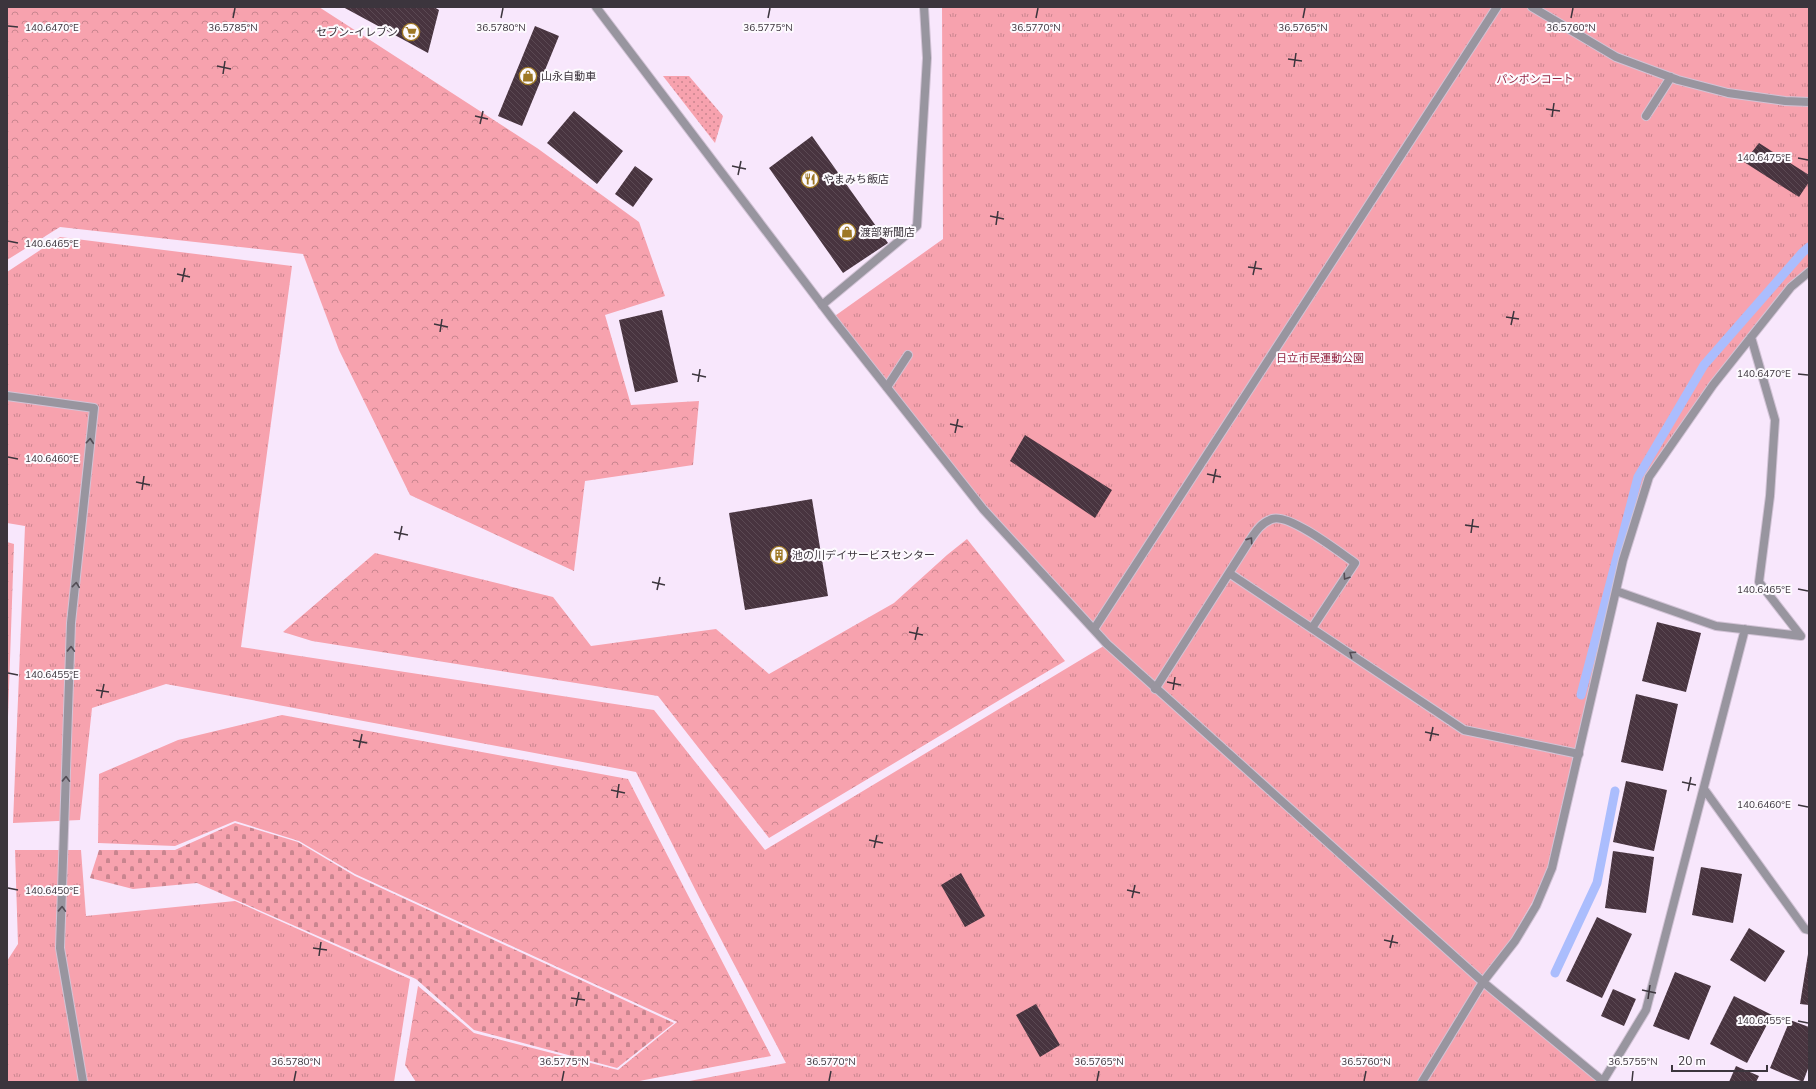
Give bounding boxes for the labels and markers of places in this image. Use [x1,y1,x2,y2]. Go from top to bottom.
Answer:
supermarket icon: セブン-イレブン [401,22,421,42]
place label: セブン-イレブン [316,25,398,40]
shop icon: 山永自動車 [518,66,538,86]
place label: 山永自動車 [541,69,596,84]
restaurant icon: やまみち飯店 [800,169,820,189]
place label: やまみち飯店 [823,172,889,187]
shop icon: 渡部新聞店 [837,222,857,242]
place label: 渡部新聞店 [860,225,915,240]
building icon: 池の川デイサービスセンター [769,545,789,565]
place label: 池の川デイサービスセンター [792,548,935,563]

